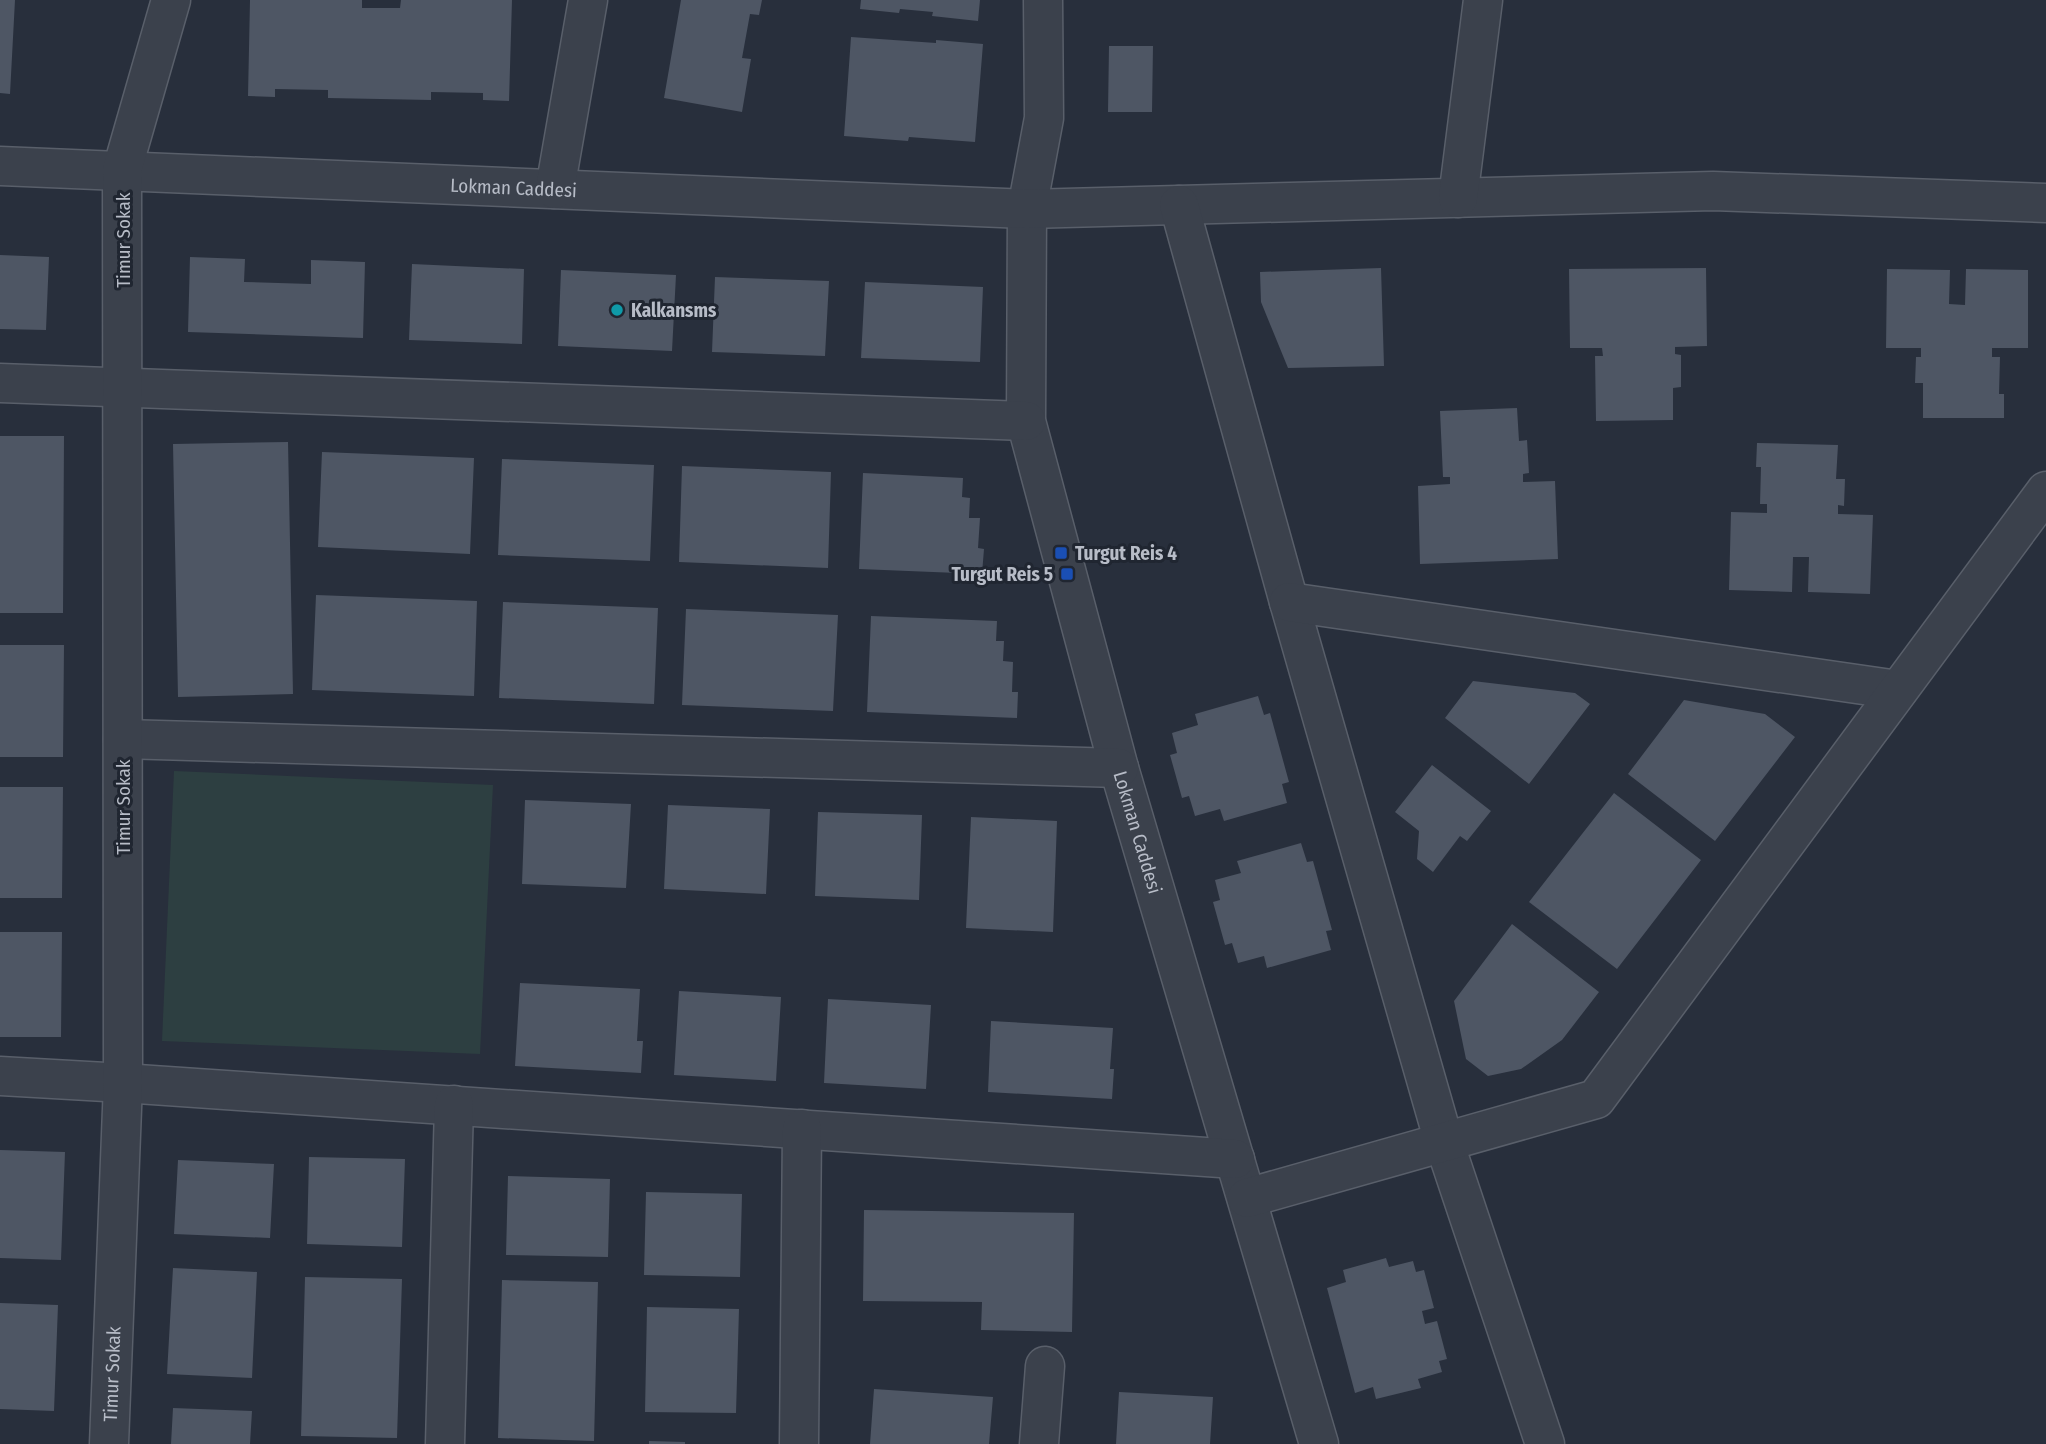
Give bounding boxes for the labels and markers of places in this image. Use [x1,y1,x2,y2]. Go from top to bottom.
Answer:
place label: Kalkansms [631,299,717,322]
marker: Kalkansms [609,302,625,318]
place label: Turgut Reis 4 [1075,542,1177,565]
marker: Turgut Reis 4 [1053,545,1069,561]
place label: Turgut Reis 5 [952,563,1053,586]
marker: Turgut Reis 5 [1059,566,1075,582]

